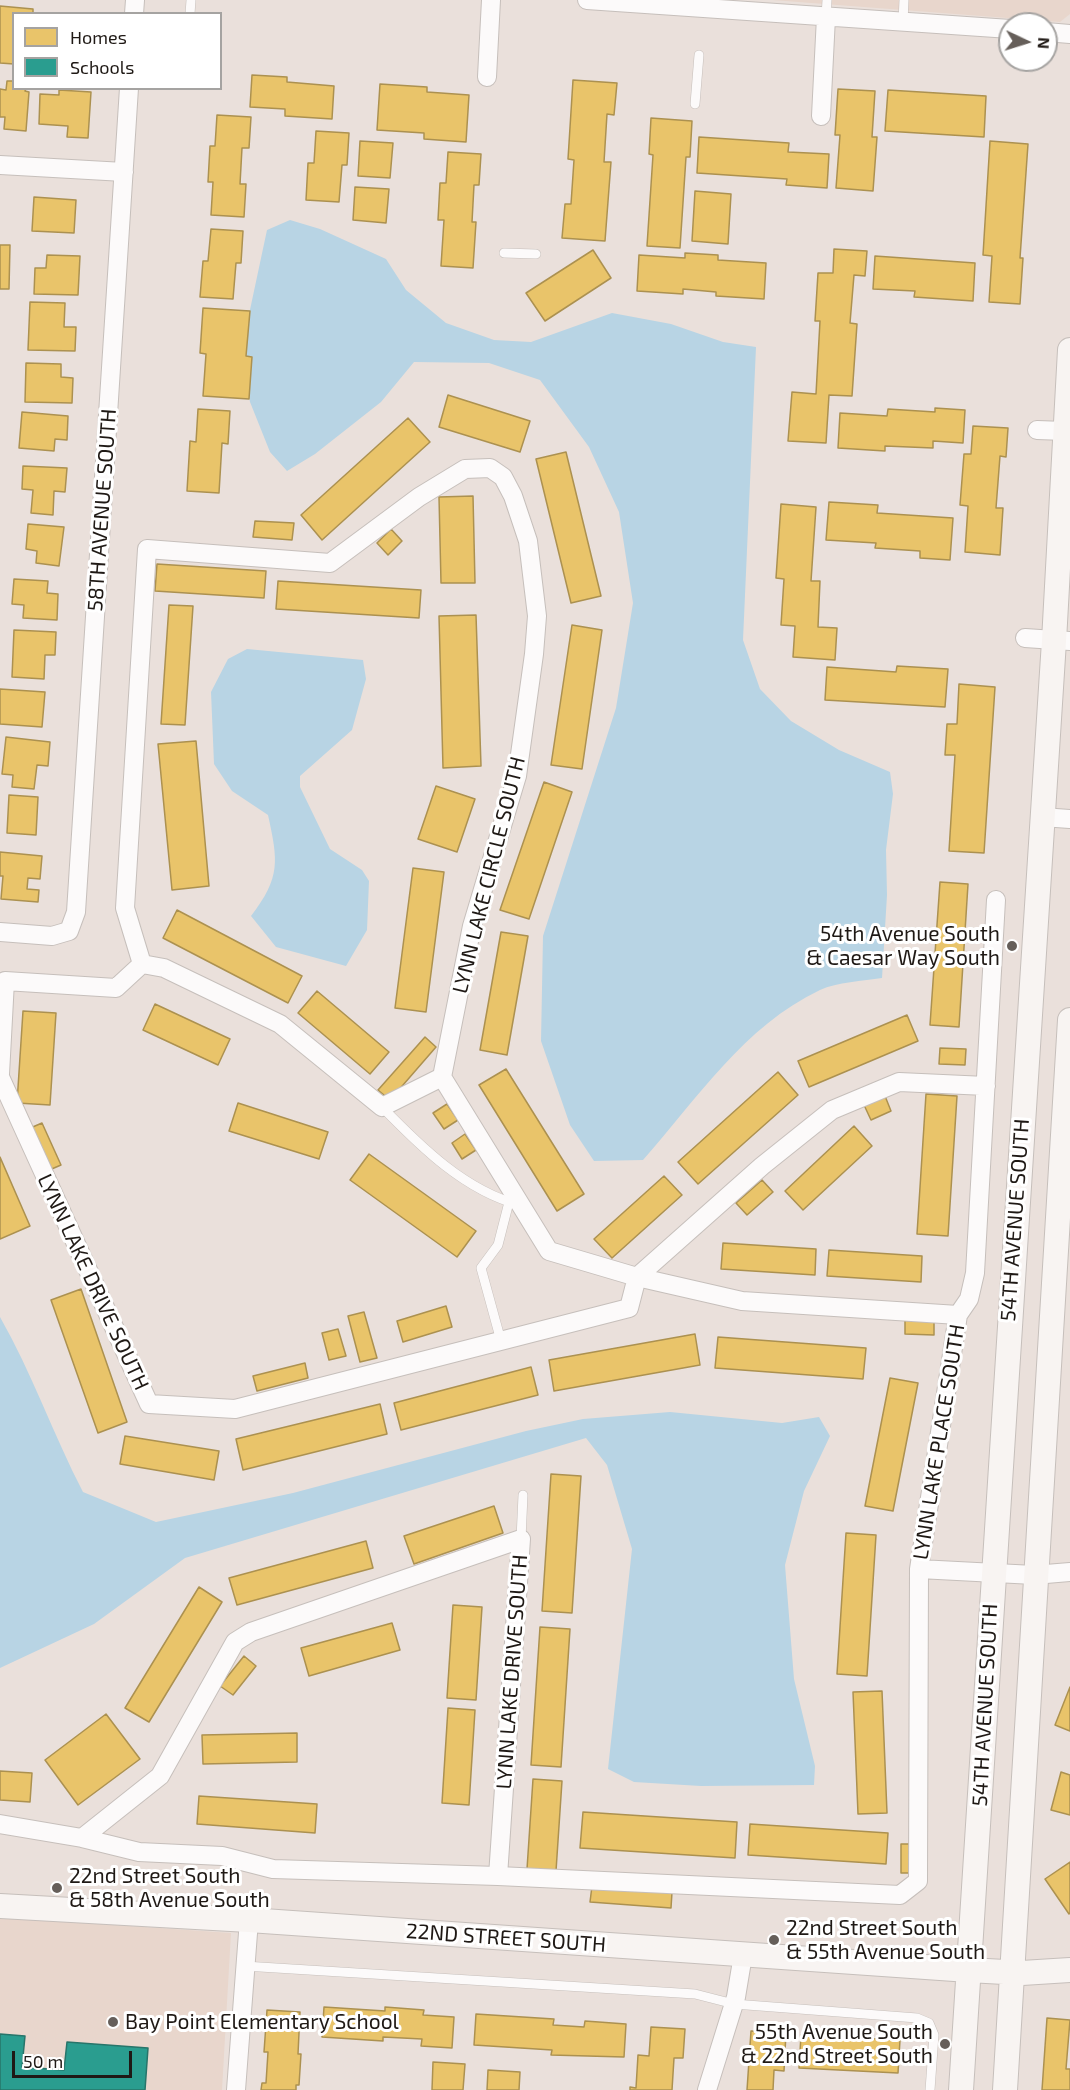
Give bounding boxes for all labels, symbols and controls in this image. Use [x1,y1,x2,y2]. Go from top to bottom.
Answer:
legend [12,12,222,90]
north arrow [998,12,1058,72]
text: Homes [70,26,127,48]
text: N [1035,37,1054,50]
text: Schools [70,56,134,78]
street label: 58TH AVENUE SOUTH [82,408,122,612]
street label: LYNN LAKE CIRCLE SOUTH [447,754,531,996]
place label: 54th Avenue South & Caesar Way South [806,921,1000,971]
marker: 54th Avenue South & Caesar Way South [1005,939,1019,953]
street label: 54TH AVENUE SOUTH [995,1118,1035,1322]
street label: LYNN LAKE DRIVE SOUTH [32,1170,154,1394]
street label: LYNN LAKE PLACE SOUTH [908,1322,970,1562]
street label: LYNN LAKE DRIVE SOUTH [491,1554,533,1790]
street label: 54TH AVENUE SOUTH [967,1603,1003,1807]
place label: 22nd Street South & 58th Avenue South [69,1863,270,1913]
marker: 22nd Street South & 58th Avenue South [50,1881,64,1895]
place label: 22nd Street South & 55th Avenue South [786,1915,985,1965]
street label: 22ND STREET SOUTH [405,1918,607,1958]
marker: 22nd Street South & 55th Avenue South [767,1933,781,1947]
place label: Bay Point Elementary School [125,2009,399,2035]
marker: Bay Point Elementary School [106,2015,120,2029]
place label: 55th Avenue South & 22nd Street South [741,2019,933,2069]
marker: 55th Avenue South & 22nd Street South [938,2037,952,2051]
scale bar [15,2039,135,2077]
text: 50 m [23,2050,63,2072]

